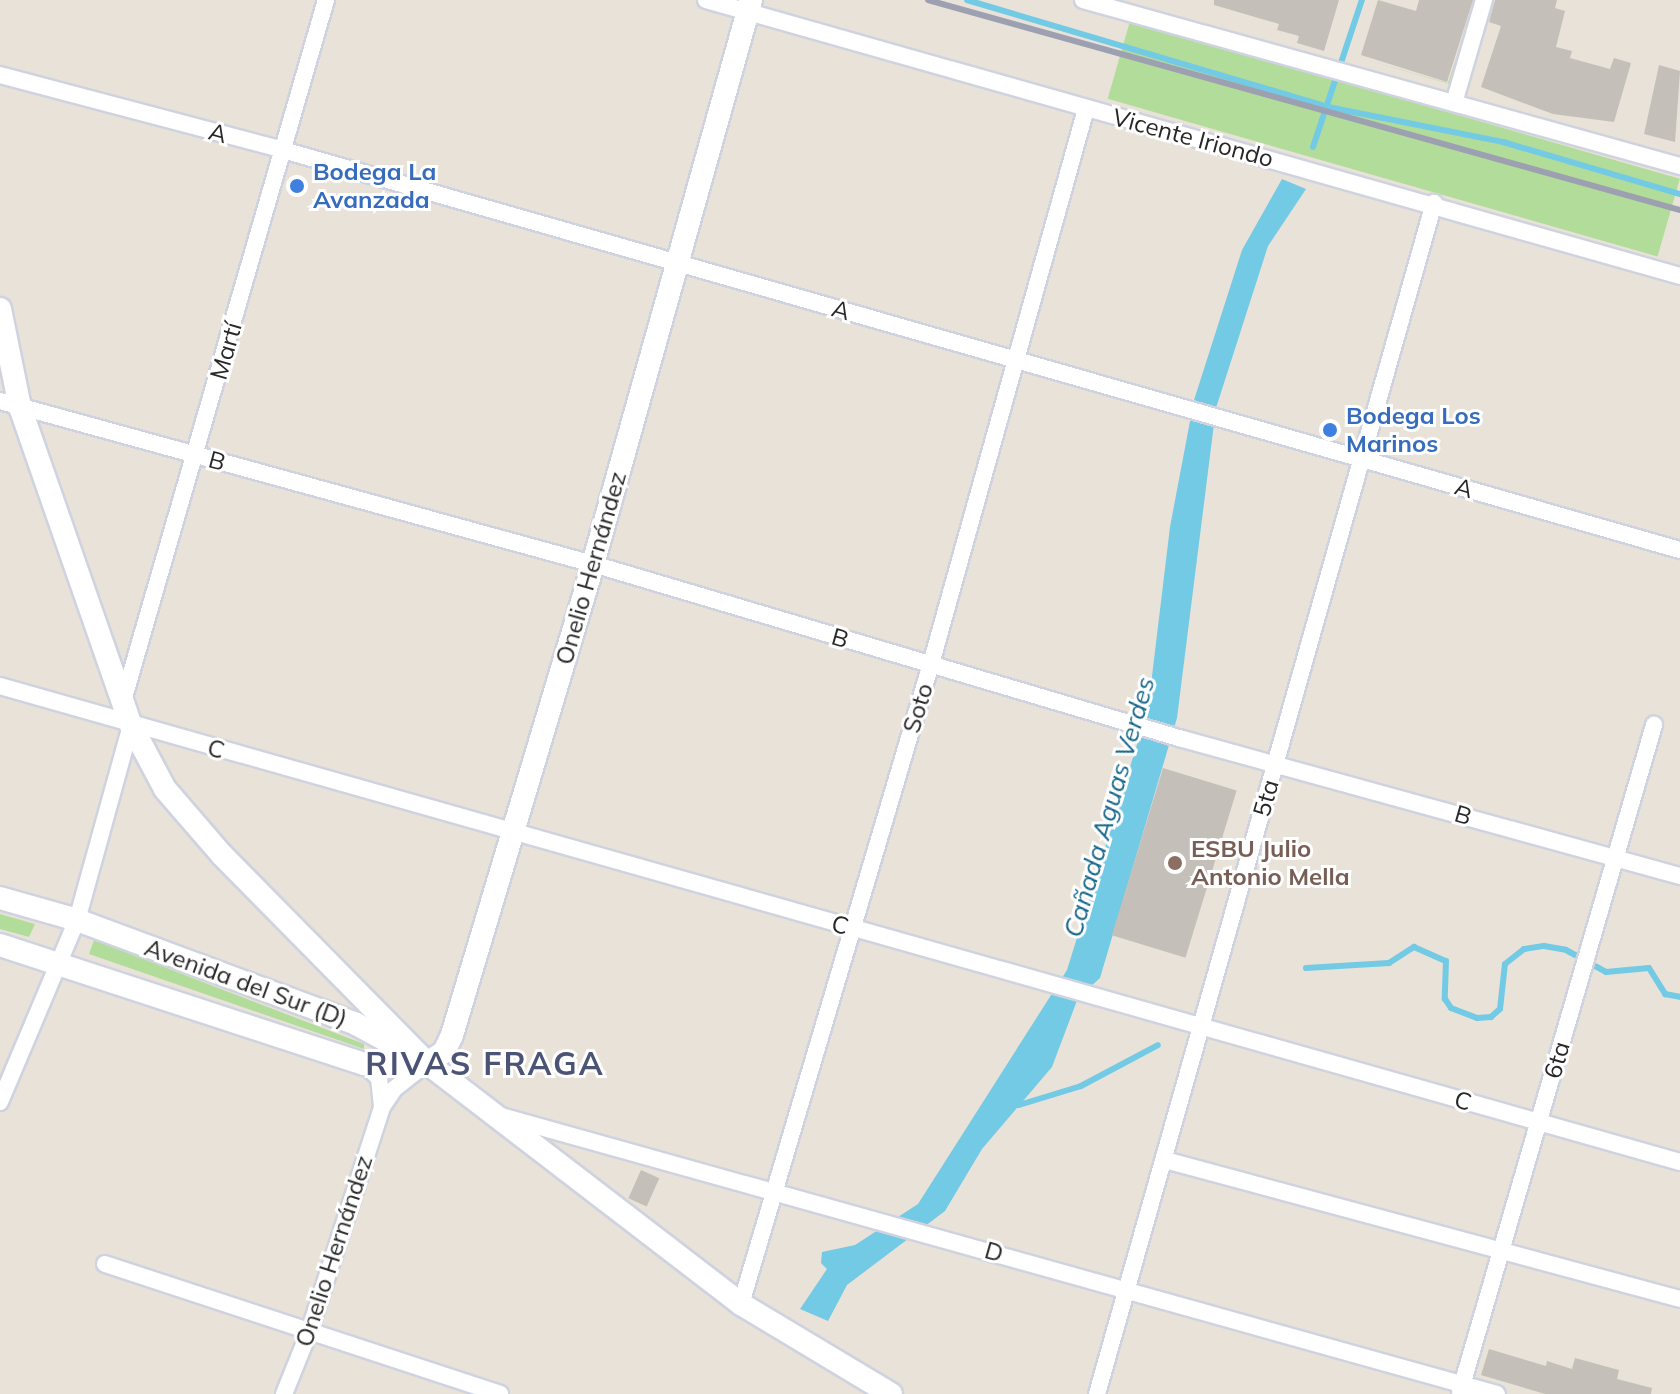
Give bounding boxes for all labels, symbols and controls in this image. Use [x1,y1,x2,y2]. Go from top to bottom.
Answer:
street label: Vicente Iriondo [1109,103,1277,173]
street label: A [206,117,230,149]
place label: Bodega La Avanzada [313,158,437,214]
marker: Bodega La Avanzada [288,177,306,195]
street label: A [829,294,853,326]
street label: Martí [204,319,248,383]
place label: Bodega Los Marinos [1346,402,1481,458]
marker: Bodega Los Marinos [1321,421,1339,439]
street label: B [205,445,229,477]
street label: Onelio Hernández [550,468,632,668]
street label: A [1452,472,1476,504]
street label: B [828,622,852,654]
water label: Cañada Aguas Verdes [1057,673,1161,941]
street label: Soto [897,680,939,736]
street label: C [204,733,228,765]
street label: 5ta [1247,776,1285,820]
street label: B [1451,799,1475,831]
place label: ESBU Julio Antonio Mella [1191,835,1350,891]
marker: ESBU Julio Antonio Mella [1166,854,1184,872]
street label: C [828,909,852,941]
street label: Avenida del Sur (D) [141,933,351,1033]
street label: 6ta [1538,1038,1576,1082]
district label: RIVAS FRAGA [365,1044,605,1082]
street label: C [1451,1085,1475,1117]
street label: Onelio Hernández [289,1152,379,1350]
street label: D [981,1236,1007,1268]

